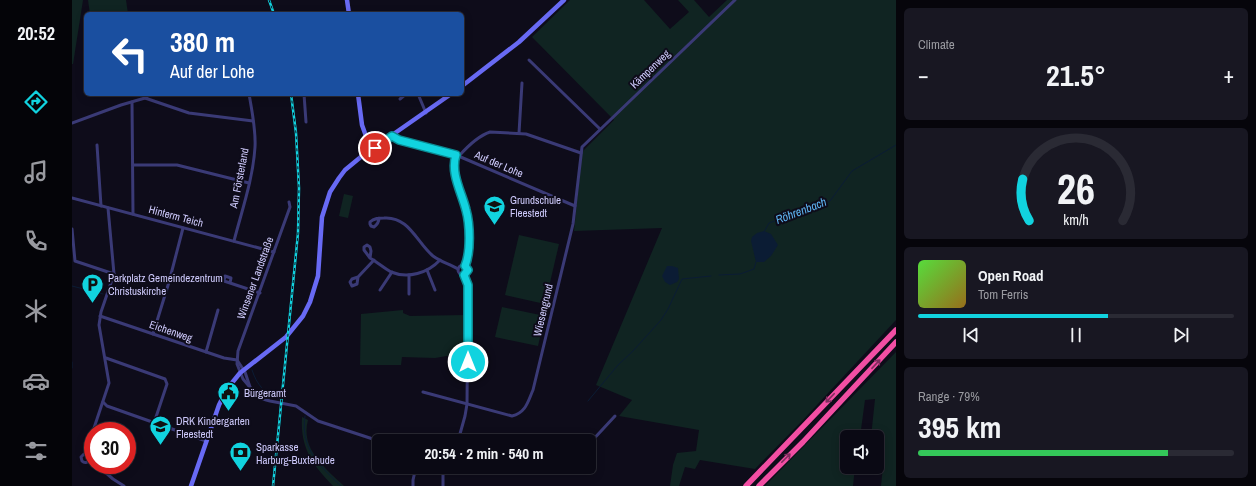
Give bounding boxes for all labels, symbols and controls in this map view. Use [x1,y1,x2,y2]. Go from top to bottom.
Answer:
text: 20:52 [17,21,55,46]
text: 380 m [170,23,235,61]
icon: left [104,28,156,80]
text: Climate [918,36,955,53]
street label: Kämpenweg [627,47,673,91]
text: 21.5° [1046,55,1106,95]
text: Auf der Lohe [170,59,255,84]
text: − [918,60,929,90]
text: + [1223,60,1234,90]
icon: directions [22,88,50,116]
pin [358,131,392,165]
icon: arrive [364,137,386,159]
street label: Am Försterland [226,147,252,210]
street label: Auf der Lohe [472,147,526,181]
icon: music [22,158,50,186]
text: 26 [1057,161,1095,217]
school or university icon: Grundschule Fleestedt [482,193,508,226]
place label: Grundschule Fleestedt [510,193,561,220]
water label: Röhrenbach [773,194,829,228]
street label: Hinterm Teich [147,202,205,230]
text: km/h [1063,210,1089,229]
icon: phone [22,227,50,255]
street label: Winsener Landstraße [234,235,276,321]
text: Open Road [978,265,1044,286]
parking icon: Parkplatz Gemeindezentrum Christuskirche [80,271,106,304]
place label: Parkplatz Gemeindezentrum Christuskirche [108,271,223,298]
street label: Wiesengrund [530,282,556,338]
text: Tom Ferris [978,286,1028,303]
icon: climate [22,297,50,325]
street label: Eichenweg [148,317,194,345]
icon: previous [960,324,982,346]
icon: pause [1065,324,1087,346]
icon: next [1170,324,1192,346]
position arrow [447,341,489,383]
one-way arrow [871,359,880,369]
icon: car [22,367,50,395]
public building icon: Bürgeramt [216,380,242,413]
place label: Bürgeramt [244,386,287,400]
text: Range · 79% [918,388,980,405]
one-way arrow [826,393,835,403]
text: 395 km [918,407,1001,447]
school or university icon: DRK Kindergarten Fleestedt [148,414,174,447]
place label: DRK Kindergarten Fleestedt [176,414,250,441]
speed limit sign: 30 [84,422,136,474]
map controls [840,430,884,474]
button: sound [840,430,884,474]
icon: filters [22,437,50,465]
bank icon: Sparkasse Harburg-Buxtehude [228,440,254,473]
place label: Sparkasse Harburg-Buxtehude [256,440,335,467]
text: 20:54 · 2 min · 540 m [425,443,543,464]
one-way arrow [781,453,791,463]

